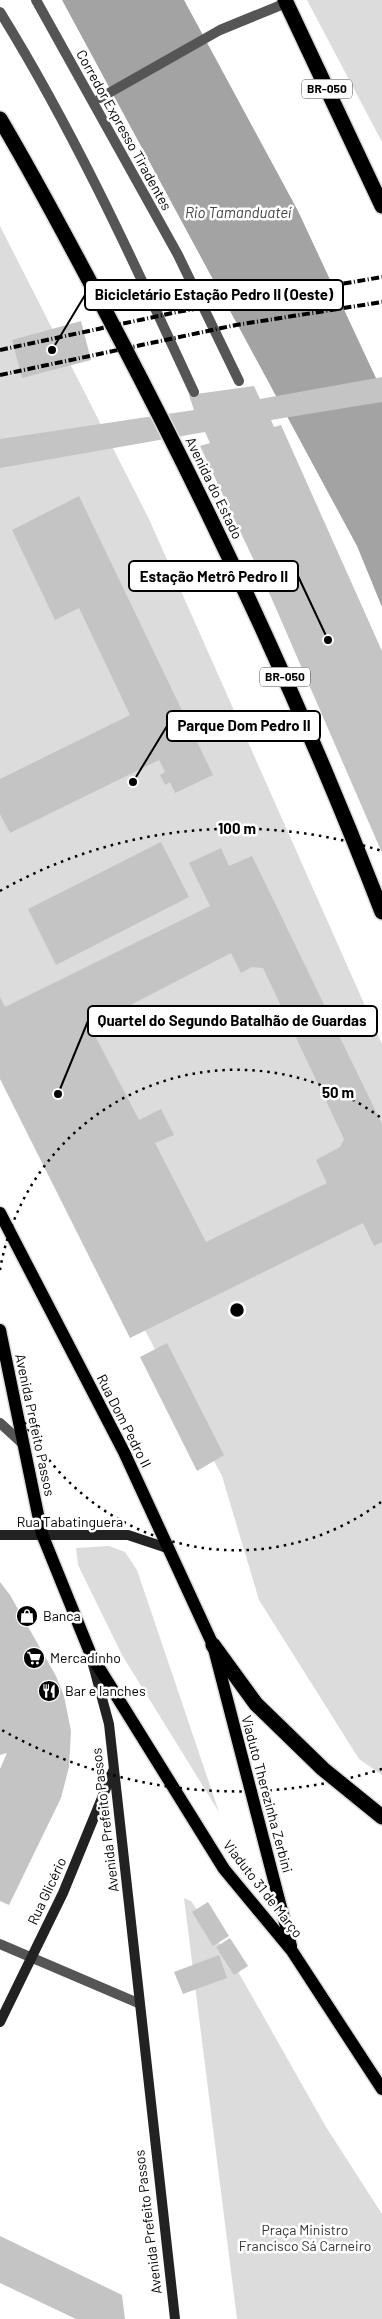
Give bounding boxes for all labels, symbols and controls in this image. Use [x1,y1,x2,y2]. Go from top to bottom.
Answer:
street label: Corredor Expresso Tiradentes [73,46,176,213]
road number: BR-050 [302,80,352,98]
water label: Rio Tamanduateí [185,203,292,221]
callout: Bicicletário Estação Pedro II (Oeste) [85,280,343,310]
text: Bicicletário Estação Pedro II (Oeste) [95,285,334,303]
street label: Avenida do Estado [182,434,247,542]
callout: Estação Metrô Pedro II [129,561,298,591]
text: Estação Metrô Pedro II [140,567,288,585]
road number: BR-050 [260,668,310,686]
callout: Parque Dom Pedro II [167,711,320,741]
text: Parque Dom Pedro II [177,716,311,734]
text: 100 m [218,819,256,837]
callout: Quartel do Segundo Batalhão de Guardas [88,1006,377,1036]
text: Quartel do Segundo Batalhão de Guardas [98,1011,367,1029]
text: 50 m [322,1083,354,1101]
centre of rings [228,1301,246,1319]
street label: Avenida Prefeito Passos [12,1352,59,1498]
street label: Rua Dom Pedro II [94,1371,155,1470]
street label: Rua Tabatinguera [17,1513,123,1530]
shop icon: Banca [15,1604,39,1628]
place label: Banca [43,1607,81,1624]
supermarket icon: Mercadinho [22,1646,46,1670]
place label: Mercadinho [50,1649,121,1666]
restaurant icon: Bar e lanches [37,1679,61,1703]
place label: Bar e lanches [65,1682,146,1699]
street label: Viaduto Therezinha Zerbini [238,1713,297,1874]
street label: Avenida Prefeito Passos [87,1747,122,1893]
street label: Viaduto 31 de Março [220,1836,307,1941]
street label: Rua Glicério [24,1854,70,1927]
street label: Avenida Prefeito Passos [130,2149,165,2295]
park label: Praça Ministro Francisco Sá Carneiro [239,2221,371,2254]

